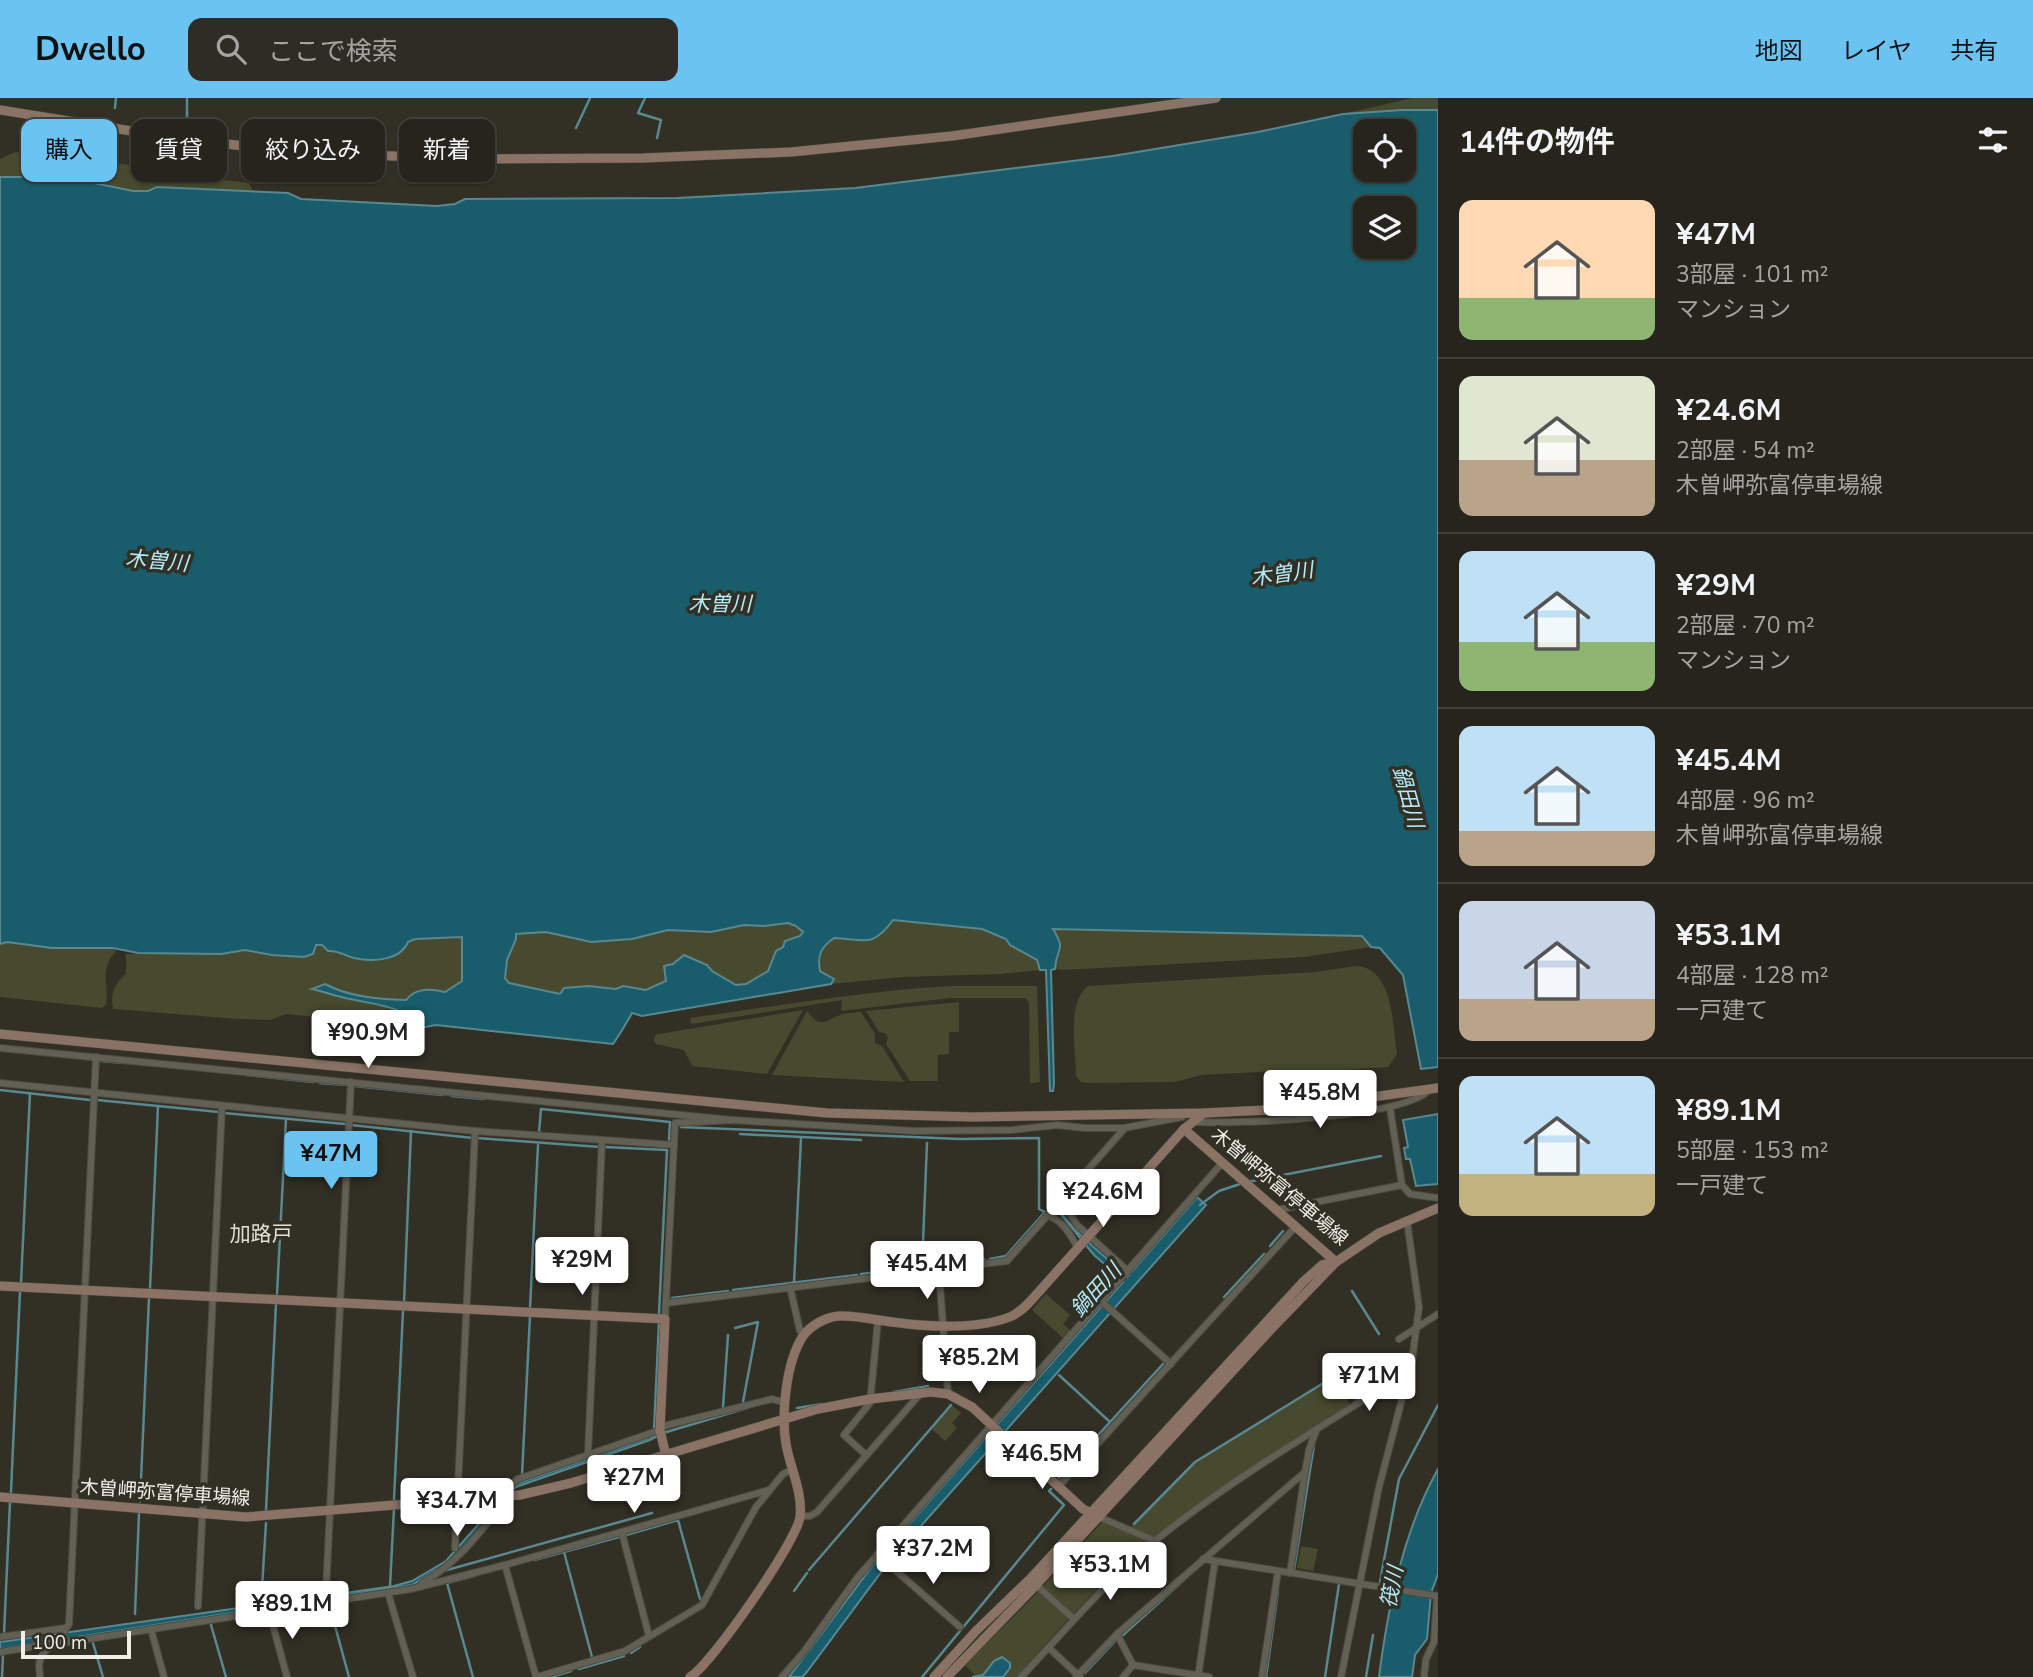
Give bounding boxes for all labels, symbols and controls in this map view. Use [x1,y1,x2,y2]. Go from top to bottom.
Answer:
search box [188,18,678,81]
text: Dwello [35,27,146,72]
icon: search [212,30,250,68]
text: ここで検索 [268,34,398,69]
text: 地図 [1755,35,1803,67]
text: レイヤ [1841,35,1912,67]
text: 共有 [1950,35,1998,67]
chip: 購入 [21,119,117,182]
chip: 賃貸 [131,119,227,182]
chip: 絞り込み [241,119,385,182]
chip: 新着 [399,119,495,182]
map controls [1353,119,1416,259]
button: locate [1353,119,1416,182]
icon: filters [1974,121,2012,159]
text: 14件の物件 [1459,122,1615,163]
button: layers [1353,196,1416,259]
text: ¥47M [1676,214,1756,255]
icon: home [1515,228,1599,312]
text: 3部屋 · 101 m² [1676,259,1829,290]
text: マンション [1676,294,1791,325]
text: ¥24.6M [1676,390,1781,431]
icon: home [1515,404,1599,488]
text: 2部屋 · 54 m² [1676,435,1815,466]
text: 木曽岬弥富停車場線 [1676,470,1883,501]
water label: 木曽川 [124,544,192,578]
water label: 木曽川 [1249,555,1317,592]
text: ¥29M [1676,565,1756,606]
icon: home [1515,579,1599,663]
water label: 木曽川 [689,590,753,618]
text: 2部屋 · 70 m² [1676,610,1815,641]
text: マンション [1676,645,1791,676]
text: ¥45.4M [1676,740,1781,781]
icon: home [1515,754,1599,838]
water label: 鍋田川 [1386,763,1430,833]
text: 4部屋 · 96 m² [1676,785,1815,816]
text: 木曽岬弥富停車場線 [1676,820,1883,851]
text: ¥53.1M [1676,915,1781,956]
icon: home [1515,929,1599,1013]
text: 4部屋 · 128 m² [1676,960,1829,991]
text: 一戸建て [1676,995,1768,1026]
pin: ¥90.9M [311,1010,425,1070]
text: ¥90.9M [328,1017,408,1048]
pin: ¥45.8M [1263,1070,1377,1130]
text: ¥45.8M [1280,1077,1360,1108]
text: ¥89.1M [1676,1090,1781,1131]
icon: home [1515,1104,1599,1188]
street label: 木曽岬弥富停車場線 [1205,1122,1353,1252]
pin: ¥47M [290,1132,372,1191]
text: 5部屋 · 153 m² [1676,1135,1829,1166]
text: ¥47M [300,1138,362,1169]
pin: ¥24.6M [1046,1170,1160,1229]
text: 一戸建て [1676,1170,1768,1201]
text: ¥24.6M [1063,1176,1143,1207]
district label: 加路戸 [230,1220,293,1248]
pin: ¥29M [541,1238,623,1297]
pin: ¥45.4M [870,1242,984,1301]
text: ¥29M [551,1244,613,1275]
text: ¥45.4M [887,1248,967,1279]
water label: 鍋田川 [1065,1256,1129,1323]
pin: ¥85.2M [922,1336,1036,1395]
text: ¥85.2M [939,1342,1019,1373]
pin: ¥71M [1328,1354,1410,1413]
text: ¥71M [1338,1360,1400,1391]
pin: ¥46.5M [985,1432,1099,1491]
text: ¥46.5M [1002,1438,1082,1469]
pin: ¥27M [593,1456,675,1515]
text: ¥27M [603,1462,665,1493]
street label: 木曽岬弥富停車場線 [79,1474,251,1512]
pin: ¥34.7M [400,1478,514,1538]
text: ¥34.7M [417,1485,497,1516]
pin: ¥37.2M [876,1526,990,1586]
text: ¥37.2M [893,1533,973,1564]
pin: ¥53.1M [1053,1542,1167,1602]
text: ¥53.1M [1070,1549,1150,1580]
water label: 筏川 [1374,1562,1410,1610]
pin: ¥89.1M [235,1582,349,1641]
text: ¥89.1M [252,1588,332,1619]
scale bar [21,1628,131,1660]
text: 100 m [32,1630,87,1656]

